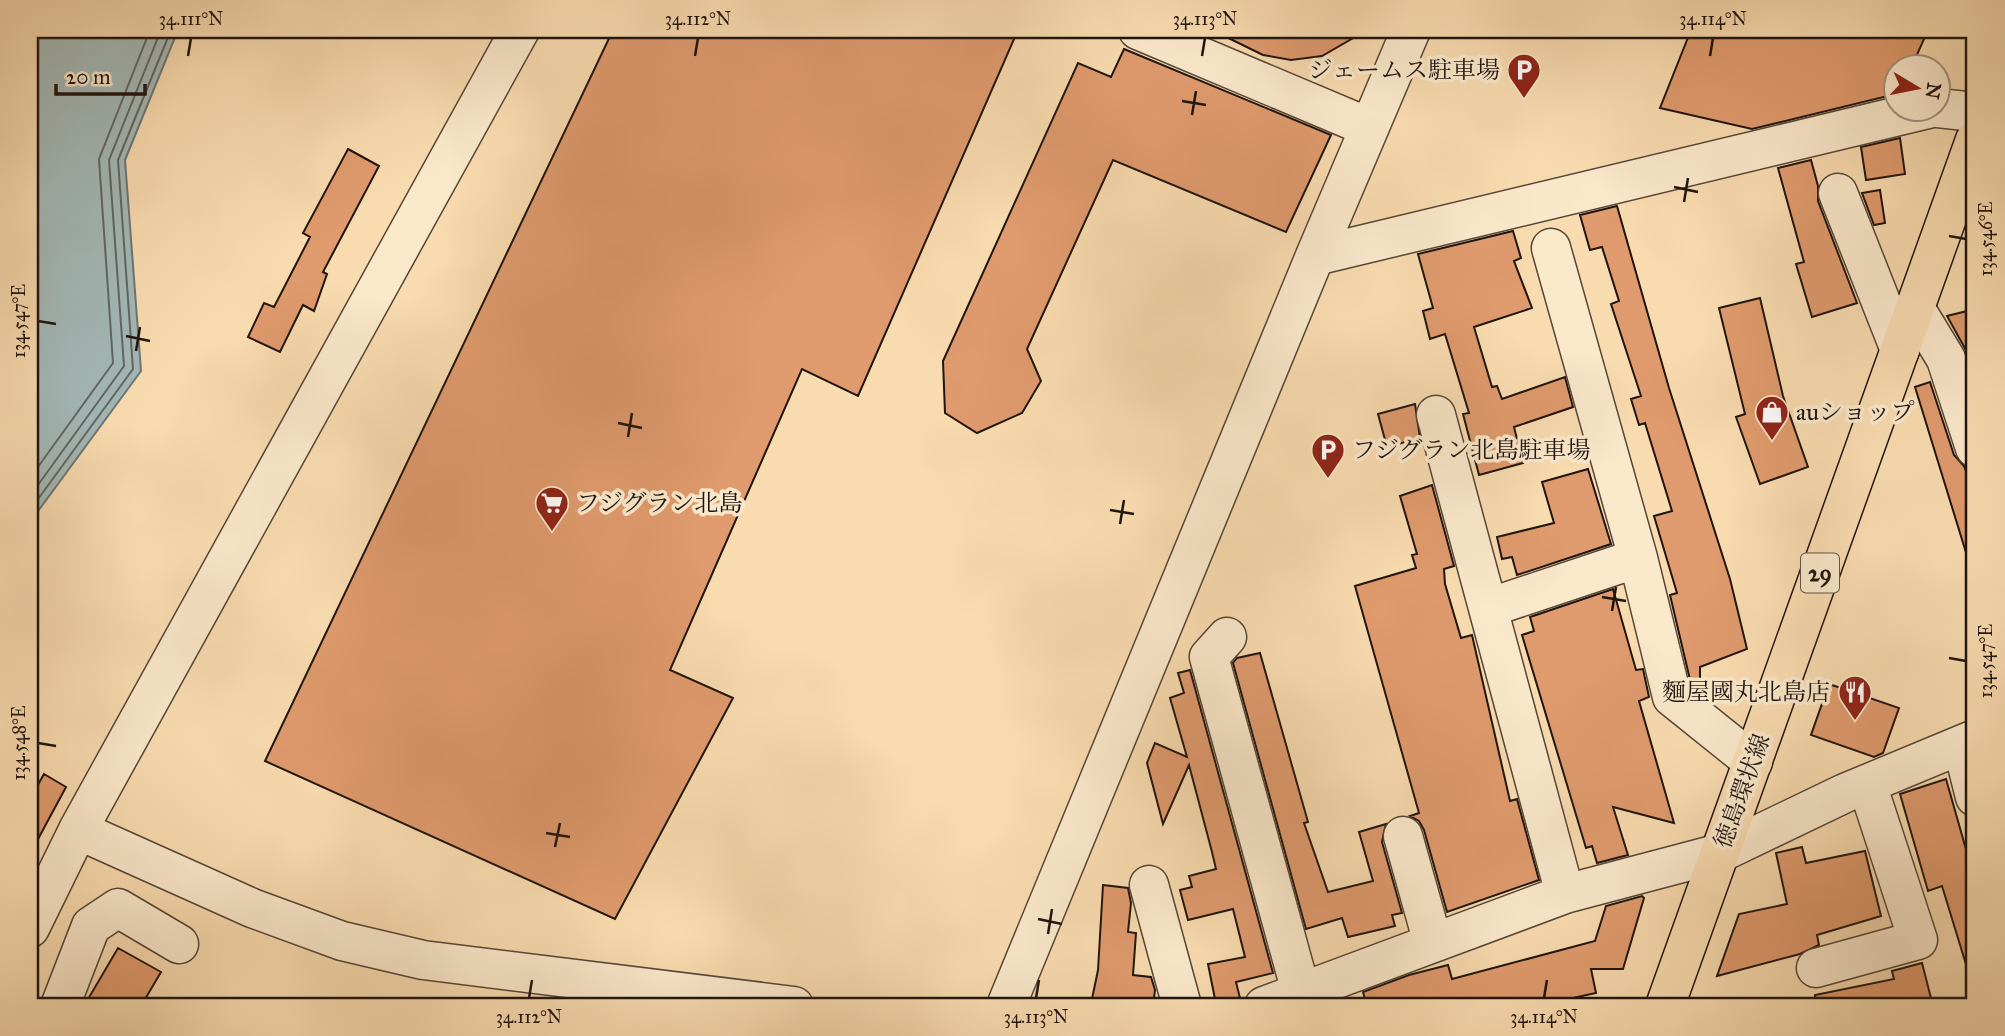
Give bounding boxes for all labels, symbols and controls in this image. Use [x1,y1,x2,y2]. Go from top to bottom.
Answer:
text: 34.111°N [159,8,223,30]
text: 34.112°N [665,8,731,30]
text: 34.113°N [1173,8,1237,30]
text: 34.114°N [1679,8,1747,30]
parking icon: ジェームス駐車場 [1505,51,1543,100]
scale bar [56,52,145,96]
north arrow [1882,52,1952,122]
place label: ジェームス駐車場 [1308,55,1500,85]
text: 20 m [66,64,111,90]
text: N [1921,81,1946,101]
text: 134.546°E [1975,201,1997,276]
text: 134.547°E [8,284,30,358]
shop icon: auショップ [1753,393,1791,442]
place label: auショップ [1796,397,1914,427]
parking icon: フジグラン北島駐車場 [1309,431,1347,480]
place label: フジグラン北島駐車場 [1352,435,1591,465]
supermarket icon: フジグラン北島 [533,484,571,533]
place label: フジグラン北島 [576,488,743,518]
road number: 29 [1801,554,1839,593]
text: 134.547°E [1975,624,1997,698]
restaurant icon: 麵屋國丸北島店 [1836,673,1874,722]
place label: 麵屋國丸北島店 [1662,677,1830,707]
text: 134.548°E [8,705,30,781]
street label: 徳島環状線 [1707,729,1777,853]
text: 34.112°N [496,1006,562,1028]
text: 34.113°N [1004,1006,1068,1028]
text: 34.114°N [1510,1006,1578,1028]

